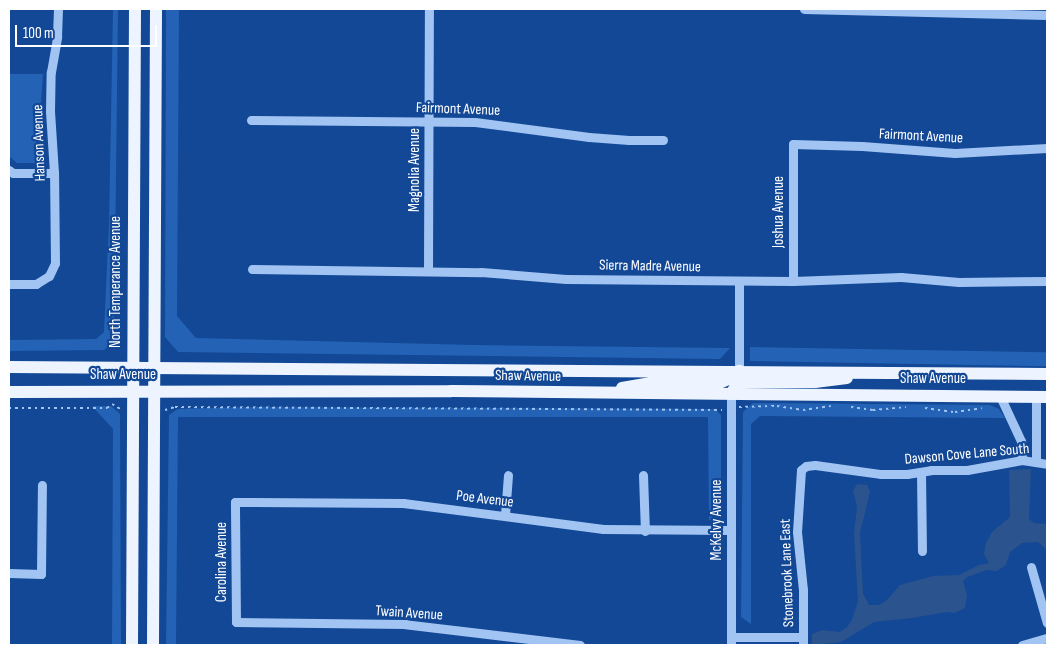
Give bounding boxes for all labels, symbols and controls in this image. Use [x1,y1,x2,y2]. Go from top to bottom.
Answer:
scale bar [18,15,160,47]
text: 100 m [23,24,54,43]
street label: Fairmont Avenue [416,99,500,119]
street label: Hanson Avenue [29,104,49,182]
street label: Fairmont Avenue [878,125,964,147]
street label: Magnolia Avenue [406,128,424,212]
street label: Joshua Avenue [770,176,788,248]
street label: North Temperance Avenue [107,216,125,348]
street label: Sierra Madre Avenue [599,256,701,276]
street label: Shaw Avenue [90,366,156,384]
street label: Shaw Avenue [495,366,561,386]
street label: Shaw Avenue [900,370,966,388]
street label: Dawson Cove Lane South [904,440,1030,468]
street label: McKelvy Avenue [708,480,726,560]
street label: Poe Avenue [455,487,515,511]
street label: Stonebrook Lane East [776,519,798,627]
street label: Carolina Avenue [213,522,231,602]
street label: Twain Avenue [375,602,443,624]

